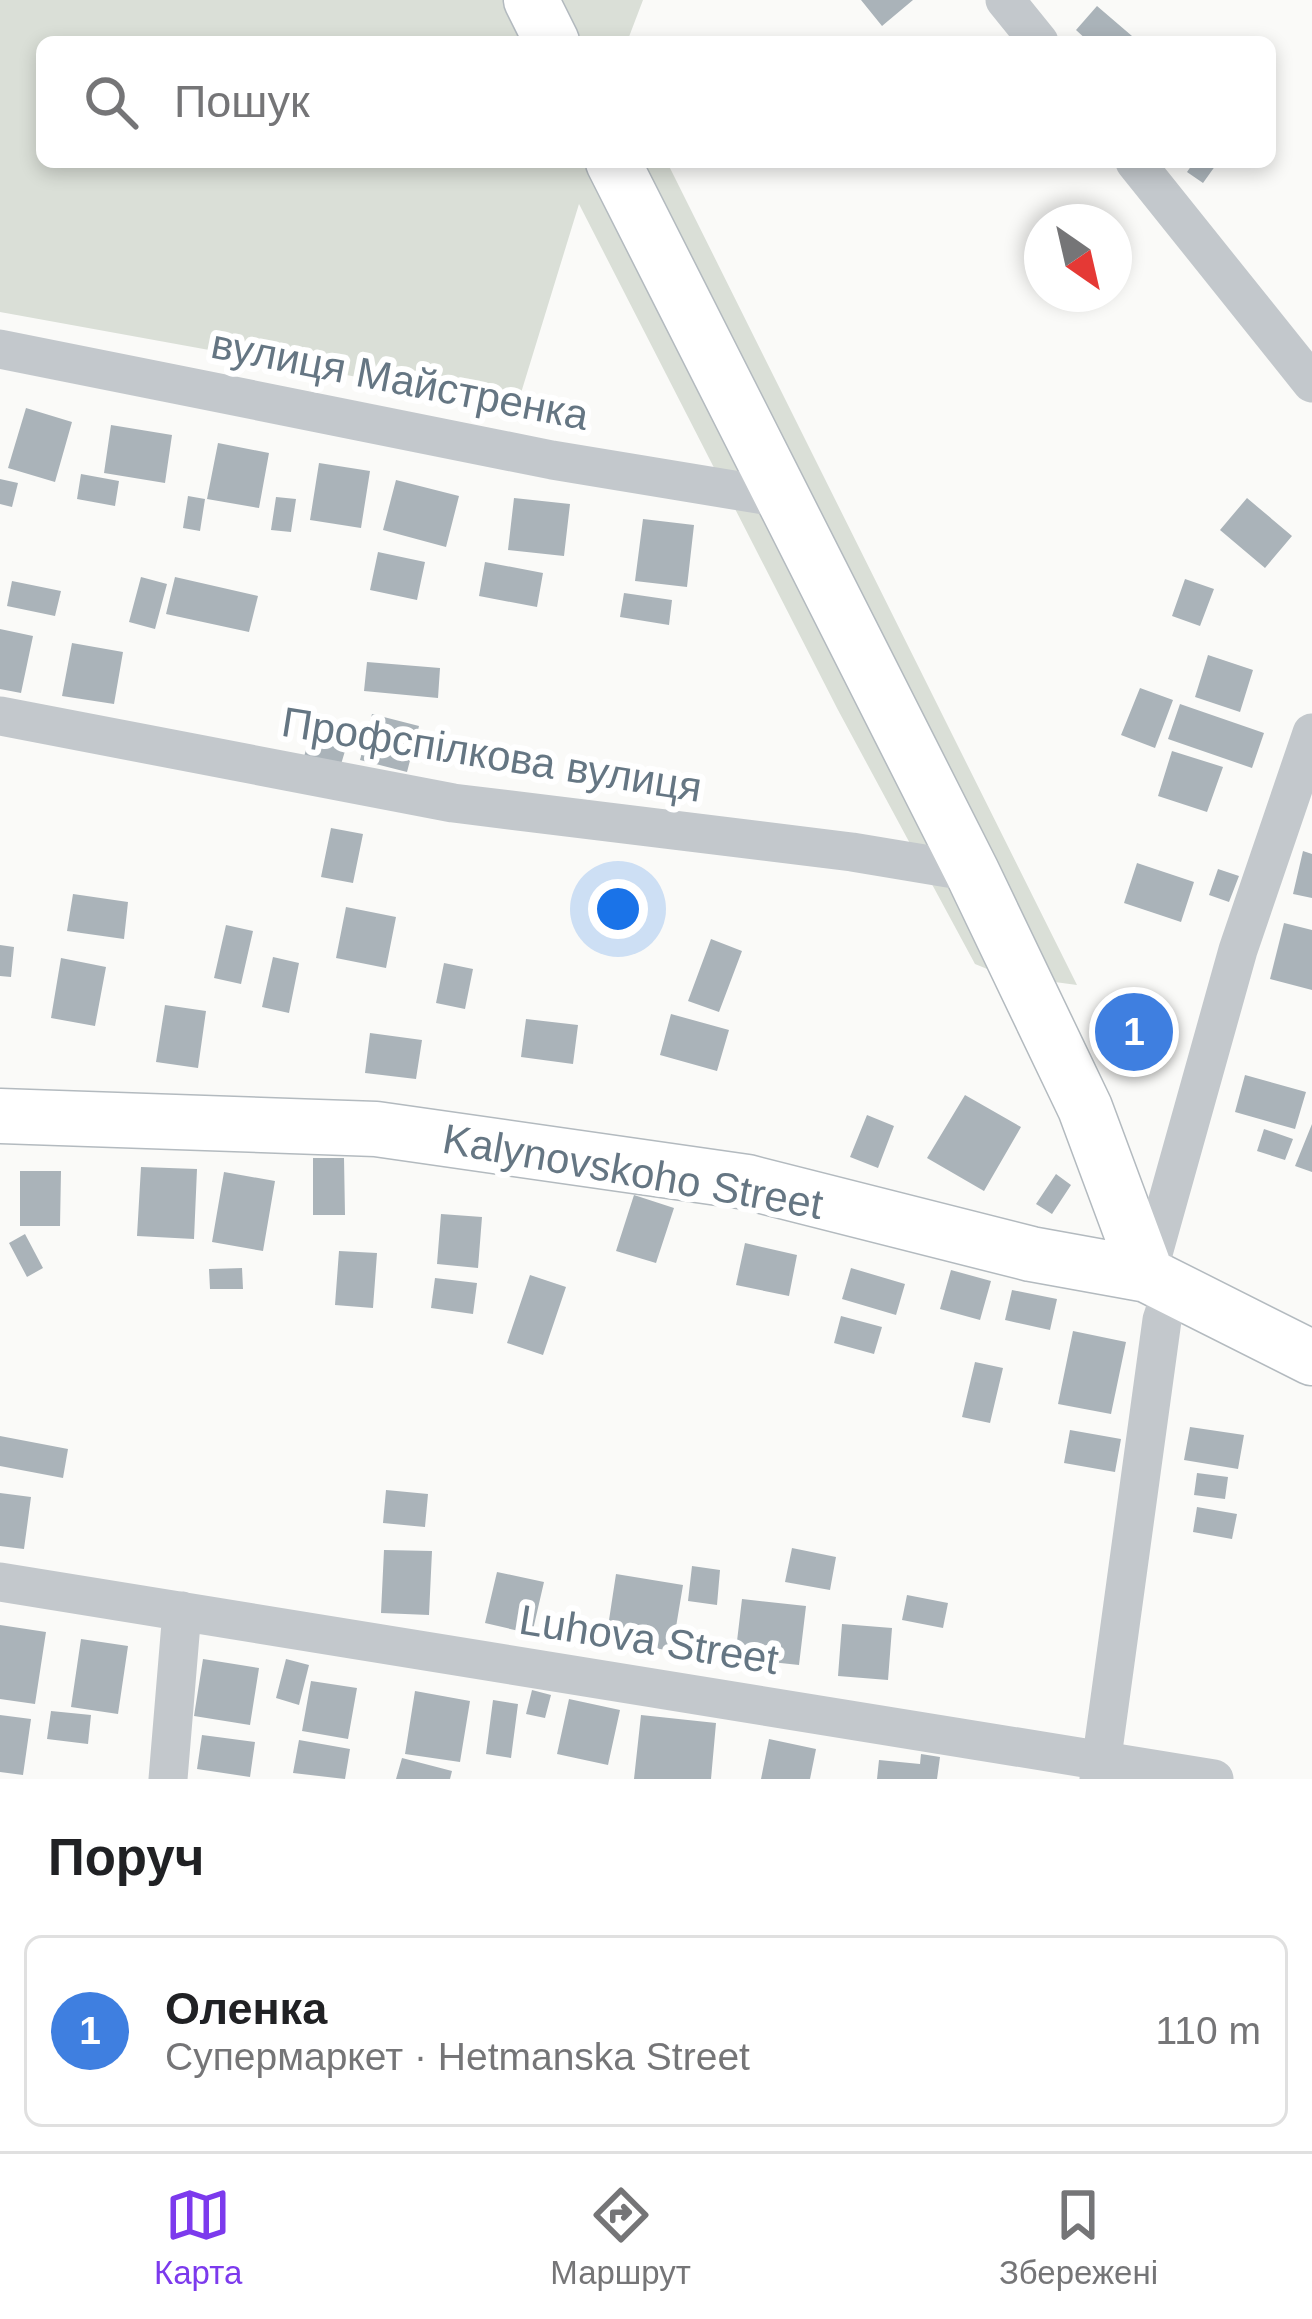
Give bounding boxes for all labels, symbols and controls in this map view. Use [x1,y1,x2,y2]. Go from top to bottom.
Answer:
search box [36,36,1276,168]
icon: search [78,69,144,135]
text: Пошук [174,76,310,127]
north arrow [1024,204,1132,312]
street label: вулиця Майстренка [207,320,593,439]
street label: Профспілкова вулиця [279,698,705,811]
your location [588,879,648,939]
pin: 1 [1095,987,1173,1077]
street label: Kalynovskoho Street [439,1115,827,1228]
street label: Luhova Street [516,1596,782,1683]
text: Поруч [48,1829,204,1886]
text: Оленка [165,1983,327,2034]
text: 1 [79,2009,101,2052]
text: 110 m [1156,2009,1261,2052]
text: Супермаркет · Hetmanska Street [165,2035,750,2078]
tab: Карта [154,2182,242,2292]
tab: Маршрут [550,2182,691,2292]
tab: Збережені [999,2182,1158,2292]

